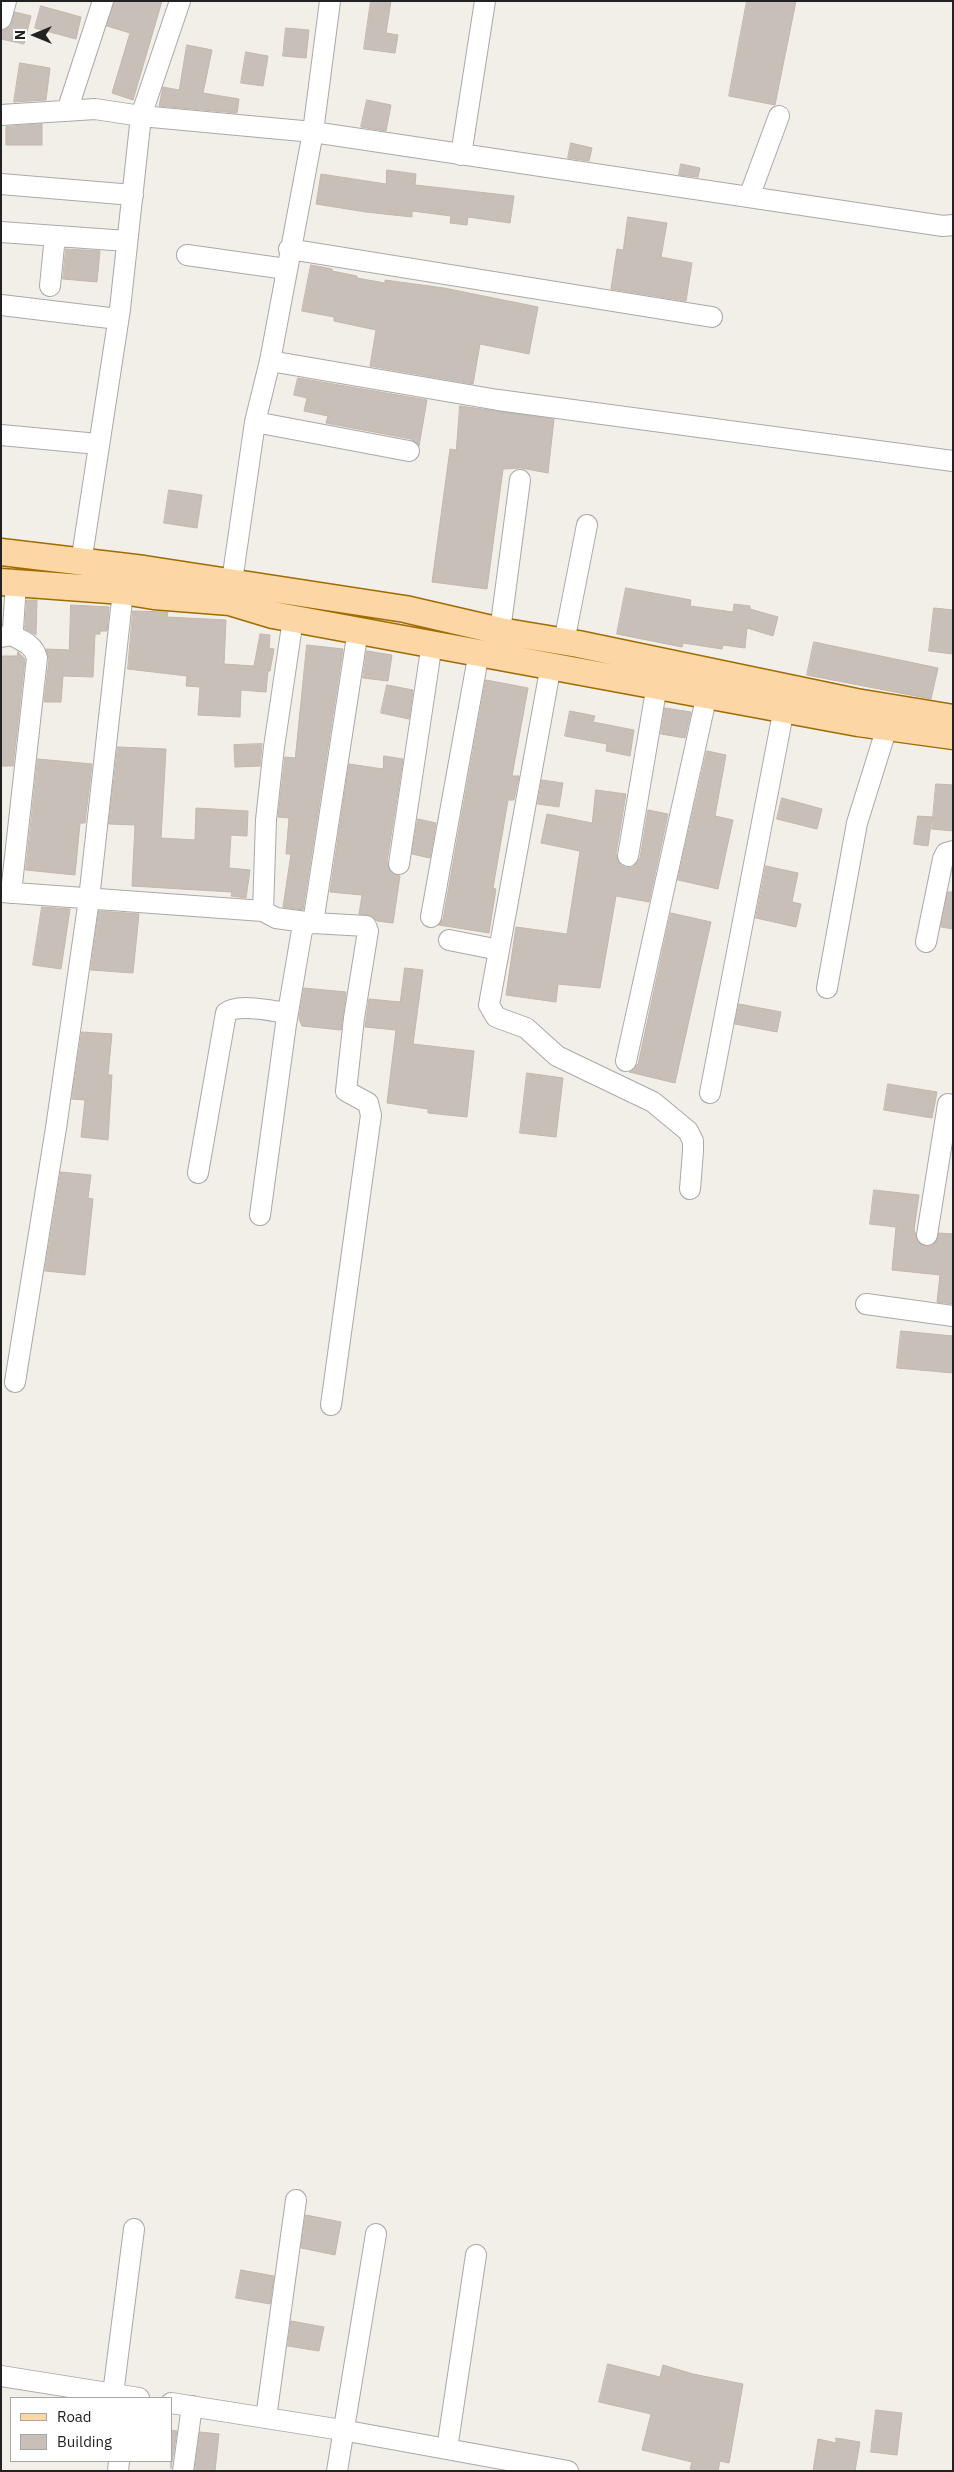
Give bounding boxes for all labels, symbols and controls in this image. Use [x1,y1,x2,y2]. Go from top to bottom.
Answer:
north arrow [10,10,60,60]
text: N [11,30,29,40]
legend [10,2397,172,2462]
text: Road [57,2407,92,2426]
text: Building [57,2432,112,2451]

